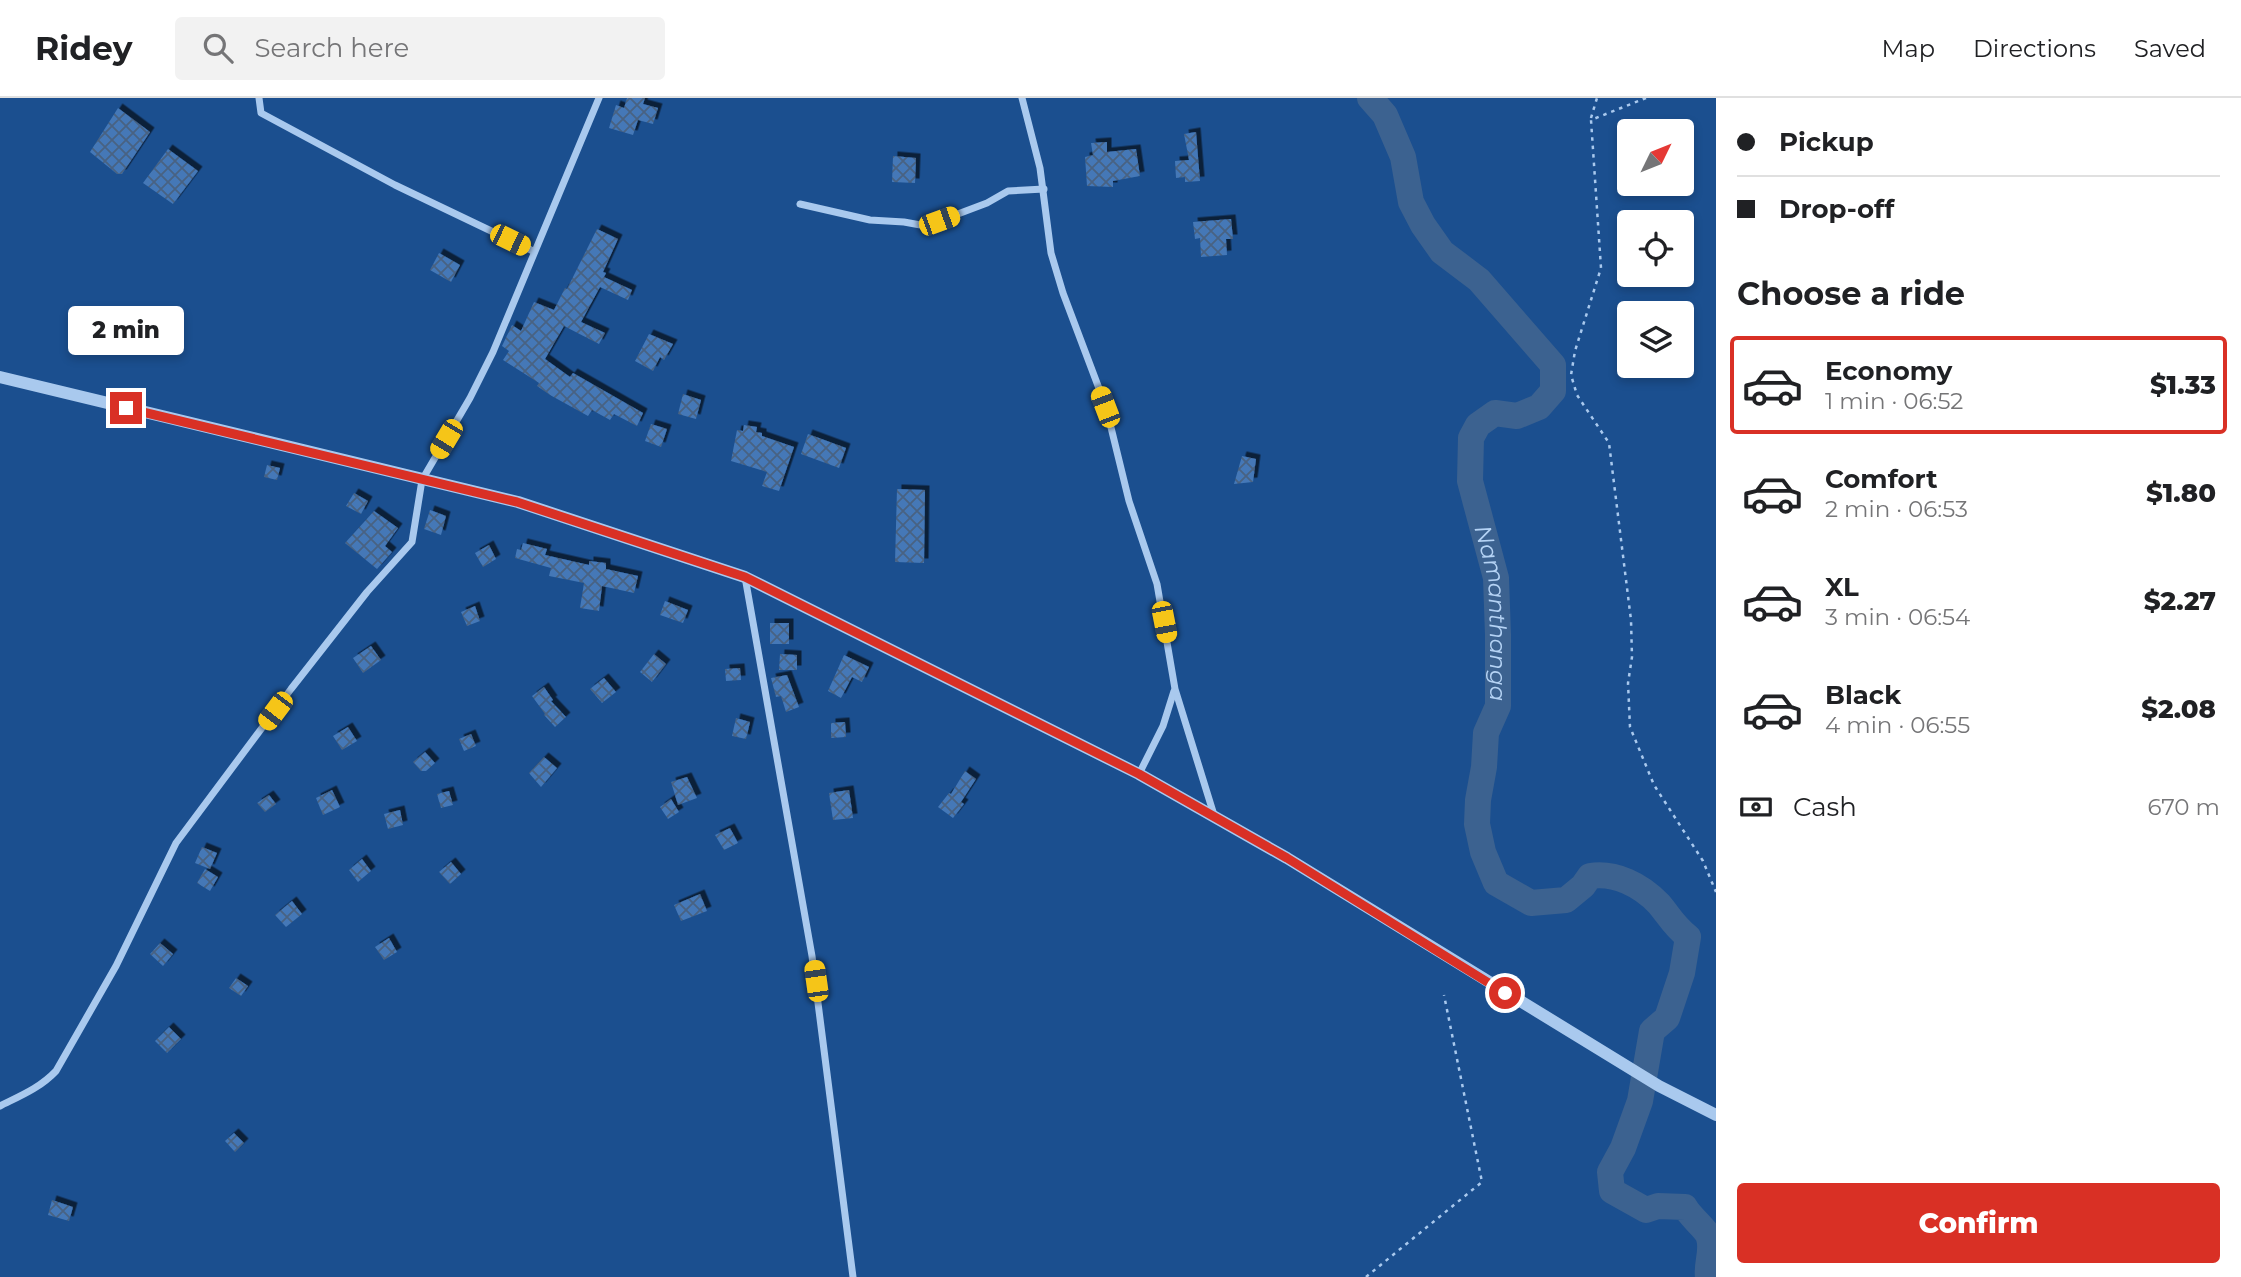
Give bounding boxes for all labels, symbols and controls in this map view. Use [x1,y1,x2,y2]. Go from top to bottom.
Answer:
search box [175,17,665,80]
text: Ridey [35,28,133,68]
icon: search [199,29,237,67]
text: Search here [255,32,409,64]
text: Map [1882,34,1935,63]
text: Directions [1973,34,2096,63]
text: Saved [2134,34,2206,63]
north arrow [1617,119,1694,196]
map controls [1617,119,1694,378]
text: Pickup [1779,126,1874,158]
text: Drop-off [1779,193,1894,225]
car [916,204,963,238]
button: locate [1617,210,1694,287]
car [487,221,534,259]
text: Choose a ride [1737,274,1965,313]
button: layers [1617,301,1694,378]
callout: 2 min [68,306,184,356]
text: 2 min [92,316,160,344]
icon: car [1741,354,1804,417]
text: Economy [1825,355,1952,387]
text: $1.33 [2150,369,2216,401]
car [1088,384,1123,430]
text: 1 min · 06:52 [1825,387,1963,415]
route end [110,392,142,424]
car [427,416,466,462]
icon: car [1741,462,1804,525]
text: Comfort [1825,463,1937,495]
text: $1.80 [2146,477,2216,509]
text: 2 min · 06:53 [1825,495,1968,523]
water label: Namanthanga [1468,522,1512,701]
icon: car [1741,570,1804,633]
text: XL [1825,571,1859,603]
text: $2.27 [2144,585,2216,617]
car [1150,599,1179,645]
text: 3 min · 06:54 [1825,603,1970,631]
icon: car [1741,678,1804,741]
text: Black [1825,679,1901,711]
car [254,688,297,734]
text: $2.08 [2141,693,2216,725]
text: 4 min · 06:55 [1825,711,1970,739]
icon: cash [1737,788,1775,826]
text: Cash [1793,791,1857,823]
text: 670 m [2147,793,2220,821]
car [803,959,830,1003]
route start [1489,977,1521,1009]
button: Confirm [1737,1183,2220,1263]

